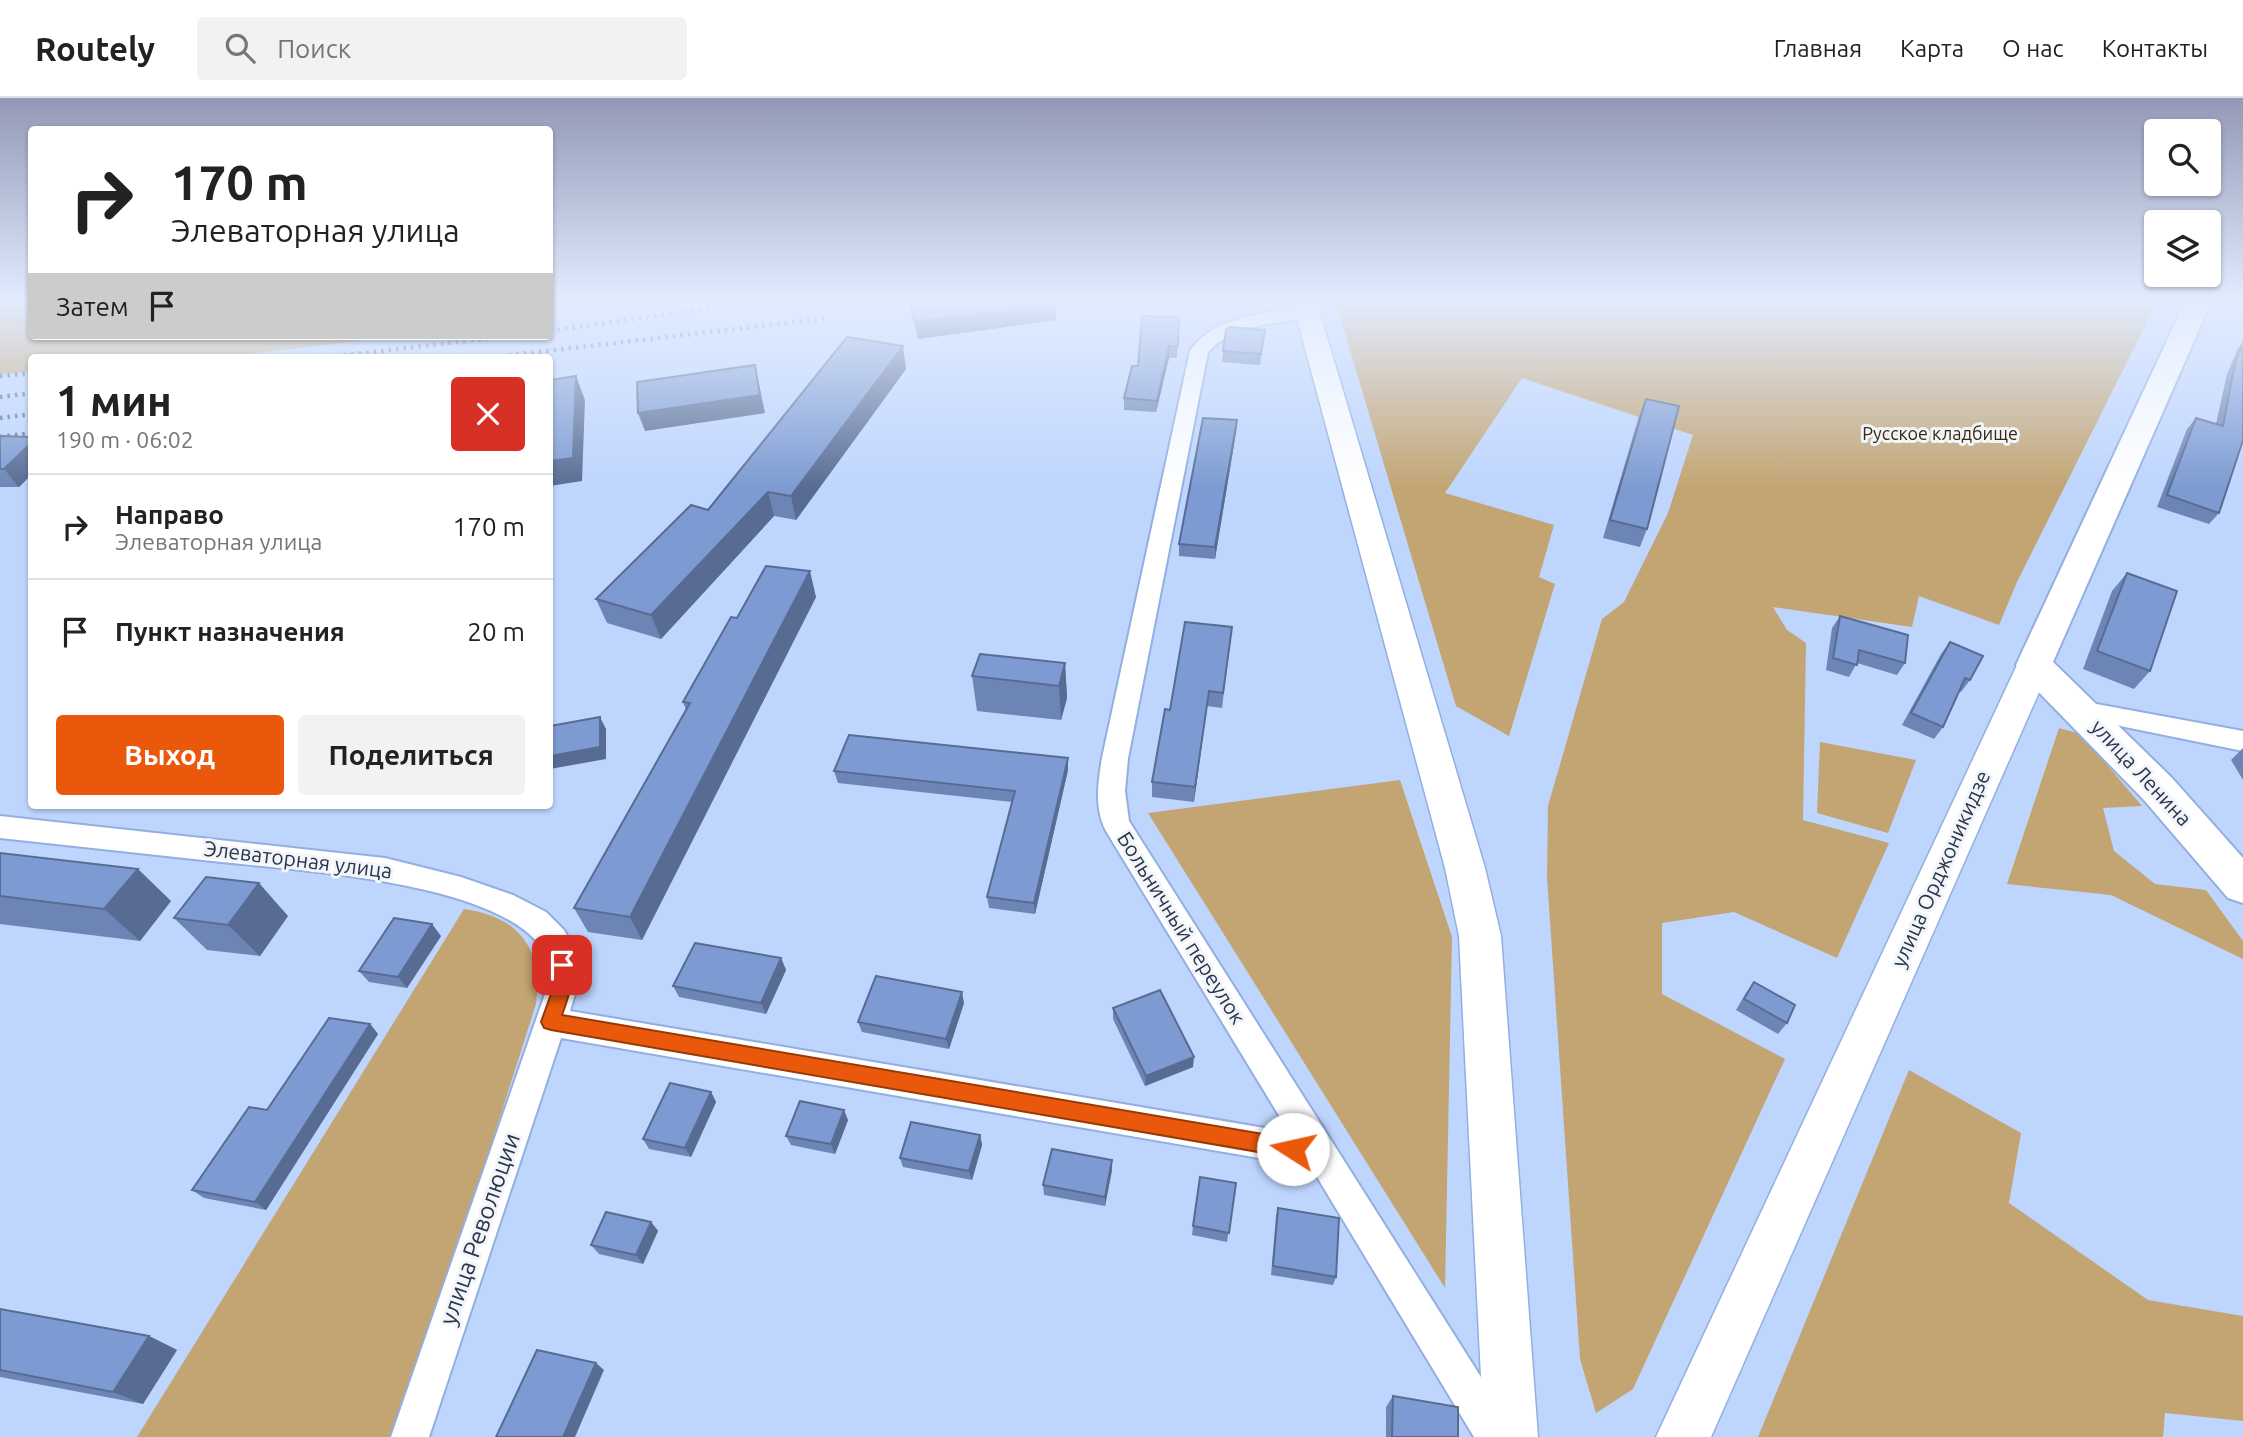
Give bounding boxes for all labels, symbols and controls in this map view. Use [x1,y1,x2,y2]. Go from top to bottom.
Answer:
search box [197,17,687,80]
icon: search [221,29,259,67]
text: Routely [35,30,155,67]
text: Поиск [277,34,351,63]
text: Главная [1774,35,1862,62]
text: Карта [1900,35,1964,62]
text: О нас [2002,35,2064,62]
text: Контакты [2102,35,2208,62]
map controls [2144,119,2221,287]
button: search [2144,119,2221,196]
icon: right [56,154,147,245]
text: 170 m [171,154,308,209]
button: layers [2144,210,2221,287]
text: Элеваторная улица [171,212,460,248]
icon: arrive [143,287,181,325]
text: Затем [56,292,129,321]
text: 1 мин [56,377,172,424]
button: close [451,377,525,451]
park label: Русское кладбище [1862,423,2018,443]
text: 190 m · 06:02 [56,427,194,452]
text: Направо [115,500,224,529]
icon: right [56,508,94,546]
text: 170 m [453,512,525,541]
text: Элеваторная улица [115,529,322,554]
icon: arrive [56,613,94,651]
text: Пункт назначения [115,617,345,646]
text: 20 m [467,617,525,646]
street label: улица Ленина [2087,714,2197,830]
button: Выход [56,715,284,795]
button: Поделиться [298,715,525,795]
street label: улица Орджоникидзе [1886,766,1994,971]
street label: Больничный переулок [1113,827,1251,1028]
street label: Элеваторная улица [203,836,394,882]
pin [532,935,592,995]
icon: arrive [543,946,581,984]
position arrow [1256,1112,1330,1186]
street label: улица Революции [434,1129,525,1328]

